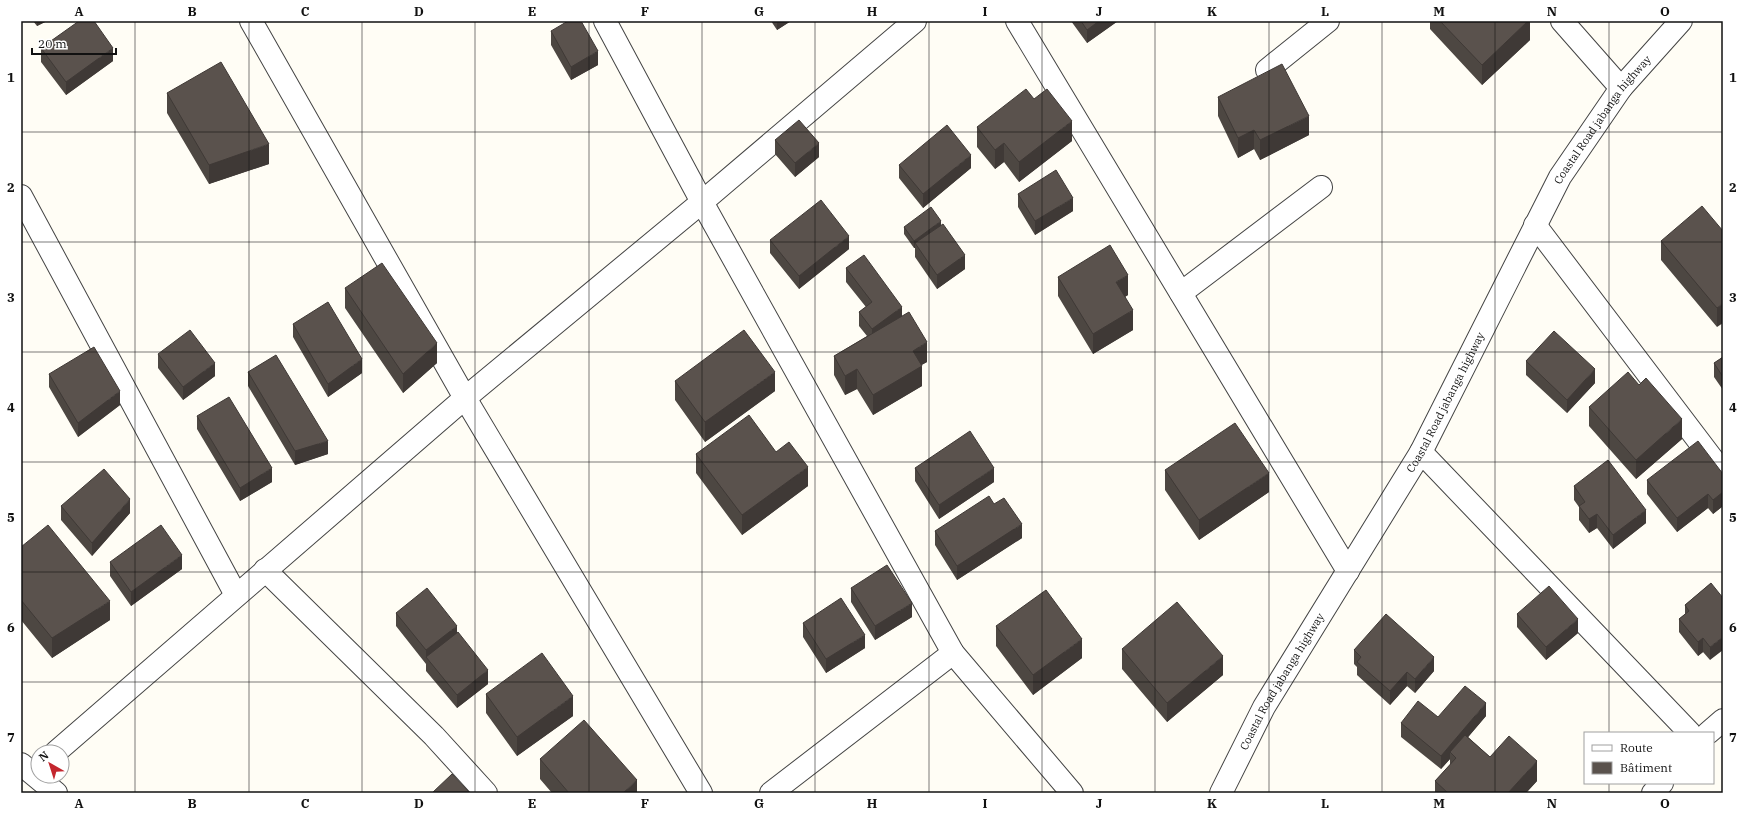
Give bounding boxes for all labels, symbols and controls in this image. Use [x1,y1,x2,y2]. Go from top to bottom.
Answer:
text: A [74,3,84,20]
text: B [187,3,197,20]
text: C [301,3,310,20]
text: D [414,3,424,20]
text: E [528,3,536,20]
text: F [641,3,649,20]
text: G [754,3,764,20]
text: H [867,3,878,20]
text: I [983,3,988,20]
text: J [1096,3,1103,20]
text: K [1207,3,1217,20]
text: L [1321,3,1329,20]
text: M [1433,3,1445,20]
text: N [1547,3,1557,20]
text: O [1660,3,1670,20]
scale bar [32,30,116,56]
text: 20 m [38,36,67,51]
street label: Coastal Road jabanga highway [1551,52,1654,186]
text: 1 [7,69,15,86]
text: 1 [1729,69,1737,86]
text: 2 [7,179,15,196]
text: 2 [1729,179,1737,196]
text: 3 [7,289,15,306]
text: 3 [1729,289,1737,306]
street label: Coastal Road jabanga highway [1403,330,1488,475]
text: 4 [7,399,15,416]
text: 4 [1729,399,1737,416]
text: 5 [7,509,15,526]
text: 5 [1729,509,1737,526]
street label: Coastal Road jabanga highway [1237,610,1327,752]
text: 6 [7,619,15,636]
text: 6 [1729,619,1737,636]
text: 7 [7,729,15,746]
text: 7 [1729,729,1737,746]
legend [1584,732,1714,784]
text: Route [1620,740,1653,755]
north arrow [30,744,70,784]
text: N [36,748,52,764]
text: Bâtiment [1620,760,1672,775]
text: A [74,795,84,812]
text: B [187,795,197,812]
text: C [301,795,310,812]
text: D [414,795,424,812]
text: E [528,795,536,812]
text: F [641,795,649,812]
text: G [754,795,764,812]
text: H [867,795,878,812]
text: I [983,795,988,812]
text: J [1096,795,1103,812]
text: K [1207,795,1217,812]
text: L [1321,795,1329,812]
text: M [1433,795,1445,812]
text: N [1547,795,1557,812]
text: O [1660,795,1670,812]

